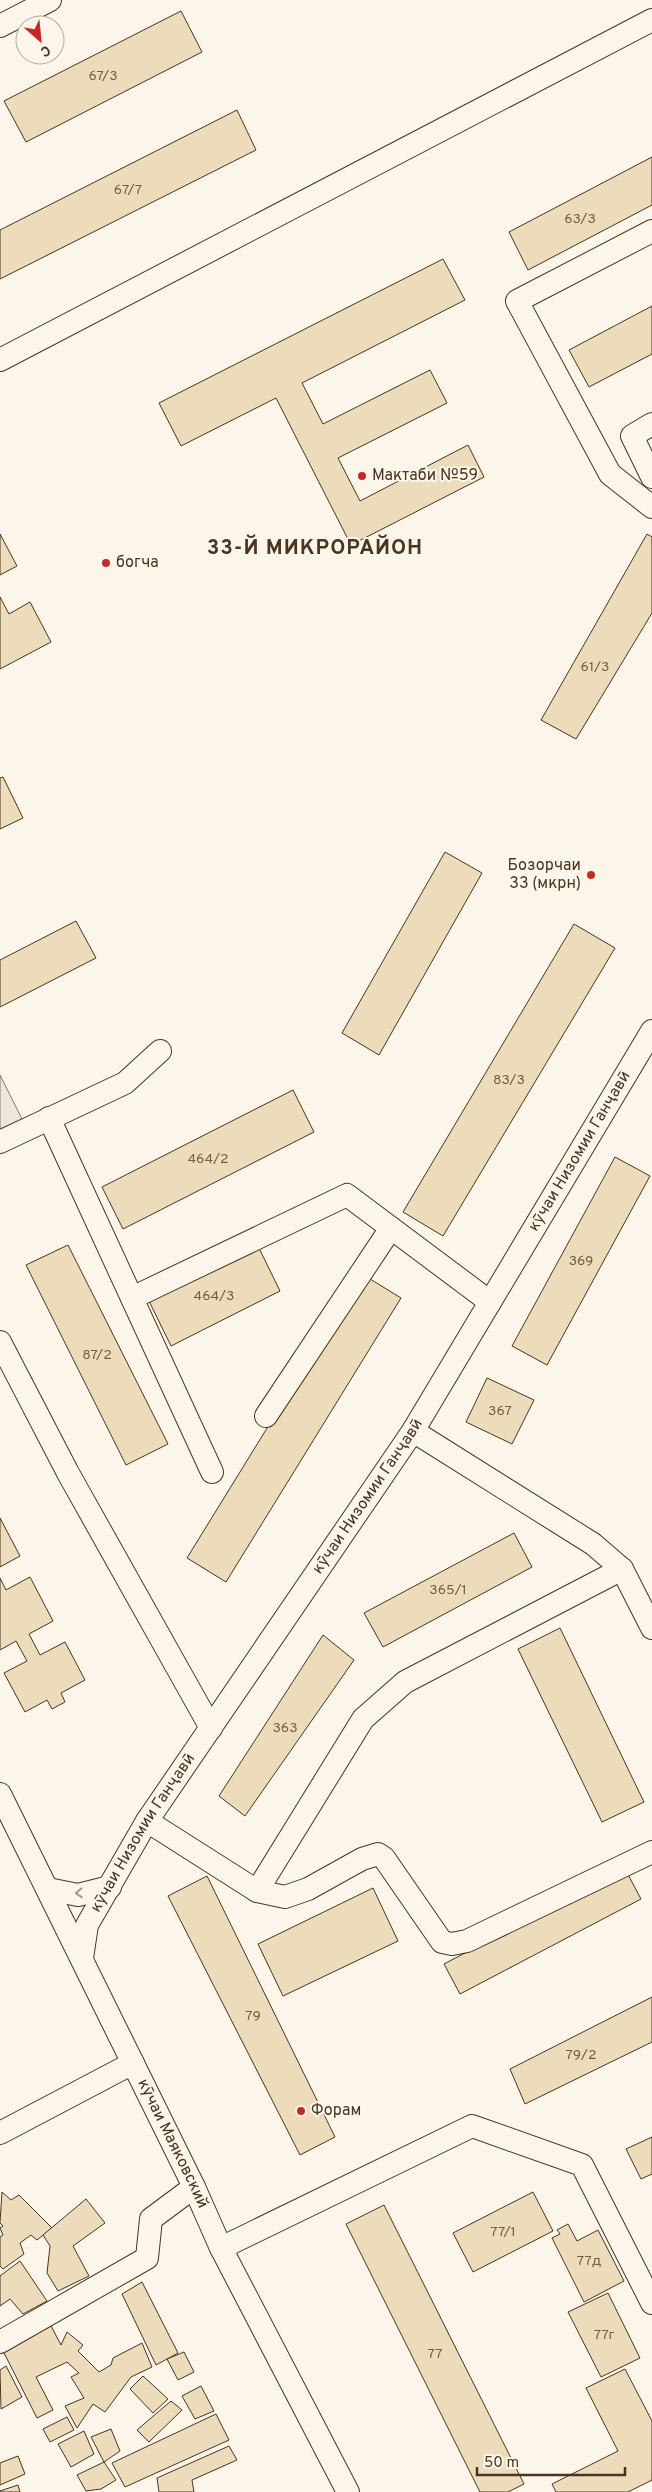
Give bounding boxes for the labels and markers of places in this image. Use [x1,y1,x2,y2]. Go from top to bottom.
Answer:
place label: Мактаби №59 [372,466,478,486]
marker: Мактаби №59 [356,470,368,482]
place label: богча [116,553,159,573]
marker: богча [100,557,112,569]
place label: Бозорчаи 33 (мкрн) [507,856,581,894]
marker: Бозорчаи 33 (мкрн) [585,869,597,881]
place label: Форам [311,2101,361,2121]
marker: Форам [295,2105,307,2117]

